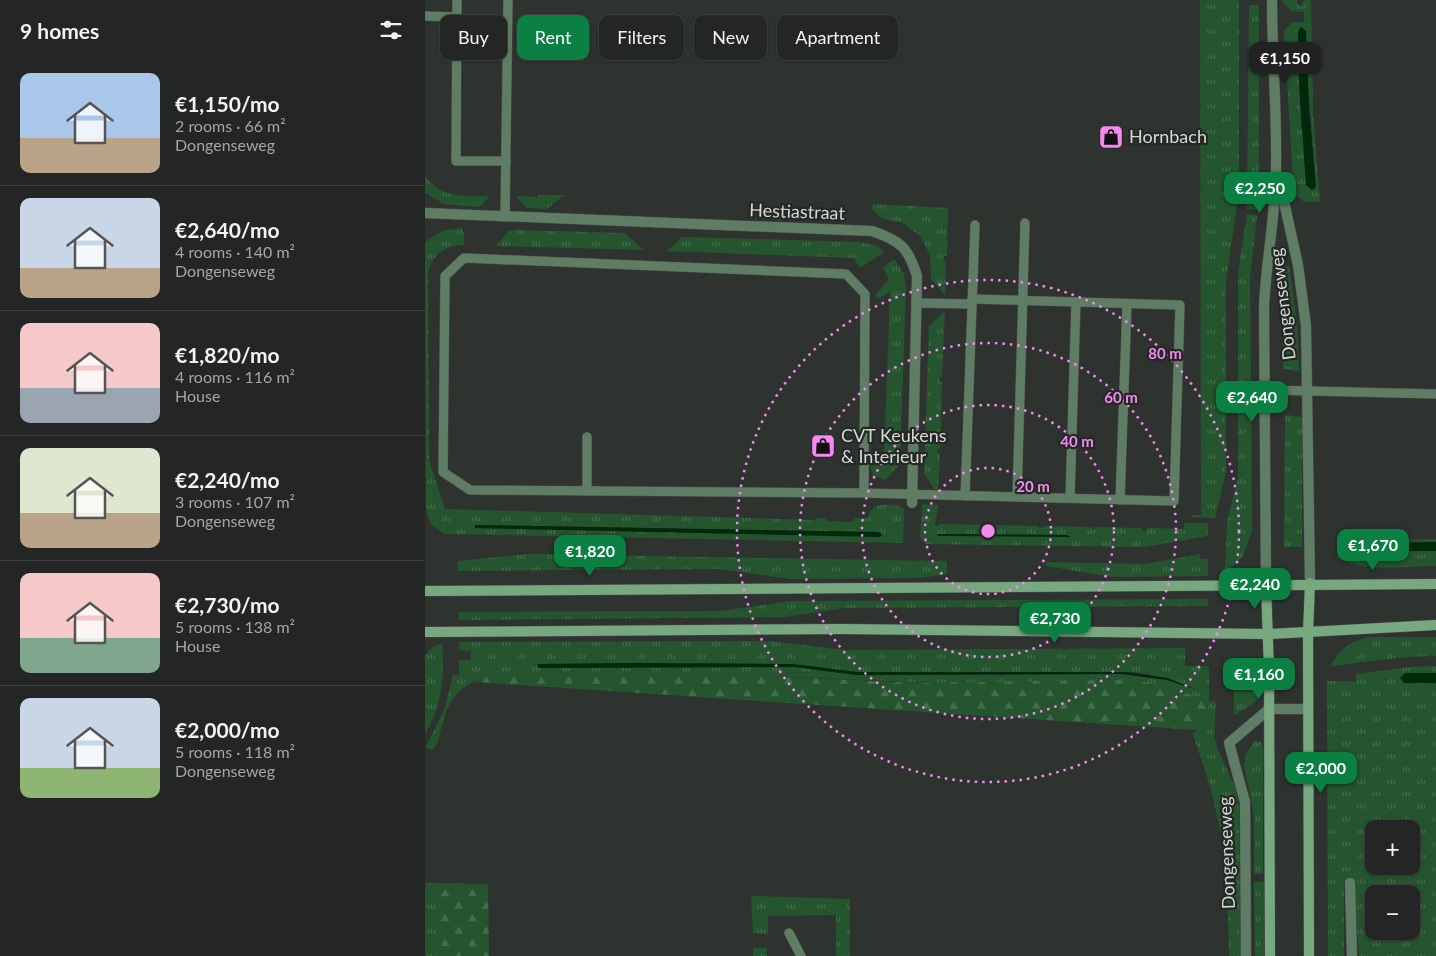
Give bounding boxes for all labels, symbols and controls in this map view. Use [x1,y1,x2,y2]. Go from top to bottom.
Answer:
chip: Buy [440,15,507,60]
chip: Rent [517,15,589,60]
chip: Filters [599,15,684,60]
chip: New [694,15,767,60]
chip: Apartment [777,15,898,60]
icon: filters [377,16,405,44]
text: 9 homes [20,18,99,43]
pin: €1,150 [1244,42,1326,84]
text: €1,150 [1260,48,1310,67]
text: €1,150/mo [175,91,280,116]
icon: home [60,93,120,153]
text: 2 rooms · 66 m² [175,116,286,135]
shop icon: Hornbach [1098,124,1124,150]
place label: Hornbach [1129,125,1207,147]
text: Dongenseweg [175,135,275,154]
pin: €2,250 [1219,172,1301,214]
text: €2,250 [1235,178,1285,197]
street label: Hestiastraat [749,198,846,224]
text: €2,640/mo [175,217,280,242]
icon: home [60,218,120,278]
text: 4 rooms · 140 m² [175,242,295,261]
street label: Dongenseweg [1264,247,1300,361]
text: Dongenseweg [175,261,275,280]
text: €1,820/mo [175,342,280,367]
icon: home [60,343,120,403]
text: 80 m [1148,344,1182,362]
text: 4 rooms · 116 m² [175,367,295,386]
pin: €2,640 [1211,380,1293,423]
text: House [175,386,220,405]
text: €2,640 [1227,387,1277,406]
text: 60 m [1104,388,1138,406]
place label: CVT Keukens & Interieur [841,424,947,467]
text: 40 m [1060,432,1094,450]
shop icon: CVT Keukens & Interieur [810,433,836,459]
text: €2,240/mo [175,467,280,492]
icon: home [60,468,120,528]
text: 20 m [1016,477,1050,495]
text: 3 rooms · 107 m² [175,492,295,511]
text: Dongenseweg [175,511,275,530]
centre of rings [979,522,997,540]
pin: €1,670 [1332,528,1414,571]
pin: €1,820 [549,534,631,577]
text: €1,670 [1348,535,1398,554]
text: €1,820 [565,541,615,560]
pin: €2,240 [1214,568,1296,610]
text: €2,240 [1230,574,1280,593]
text: €2,730/mo [175,592,280,617]
icon: home [60,593,120,653]
pin: €2,730 [1014,602,1096,644]
text: €2,730 [1030,608,1080,627]
text: 5 rooms · 138 m² [175,617,295,636]
text: House [175,636,220,655]
pin: €1,160 [1218,658,1300,700]
text: €1,160 [1234,664,1284,683]
text: €2,000/mo [175,717,280,742]
icon: home [60,718,120,778]
text: 5 rooms · 118 m² [175,742,295,761]
pin: €2,000 [1280,752,1362,794]
text: €2,000 [1296,758,1346,777]
text: Dongenseweg [175,761,275,780]
street label: Dongenseweg [1213,796,1239,910]
map controls [1365,820,1420,940]
button: + [1365,820,1420,875]
button: − [1365,885,1420,940]

